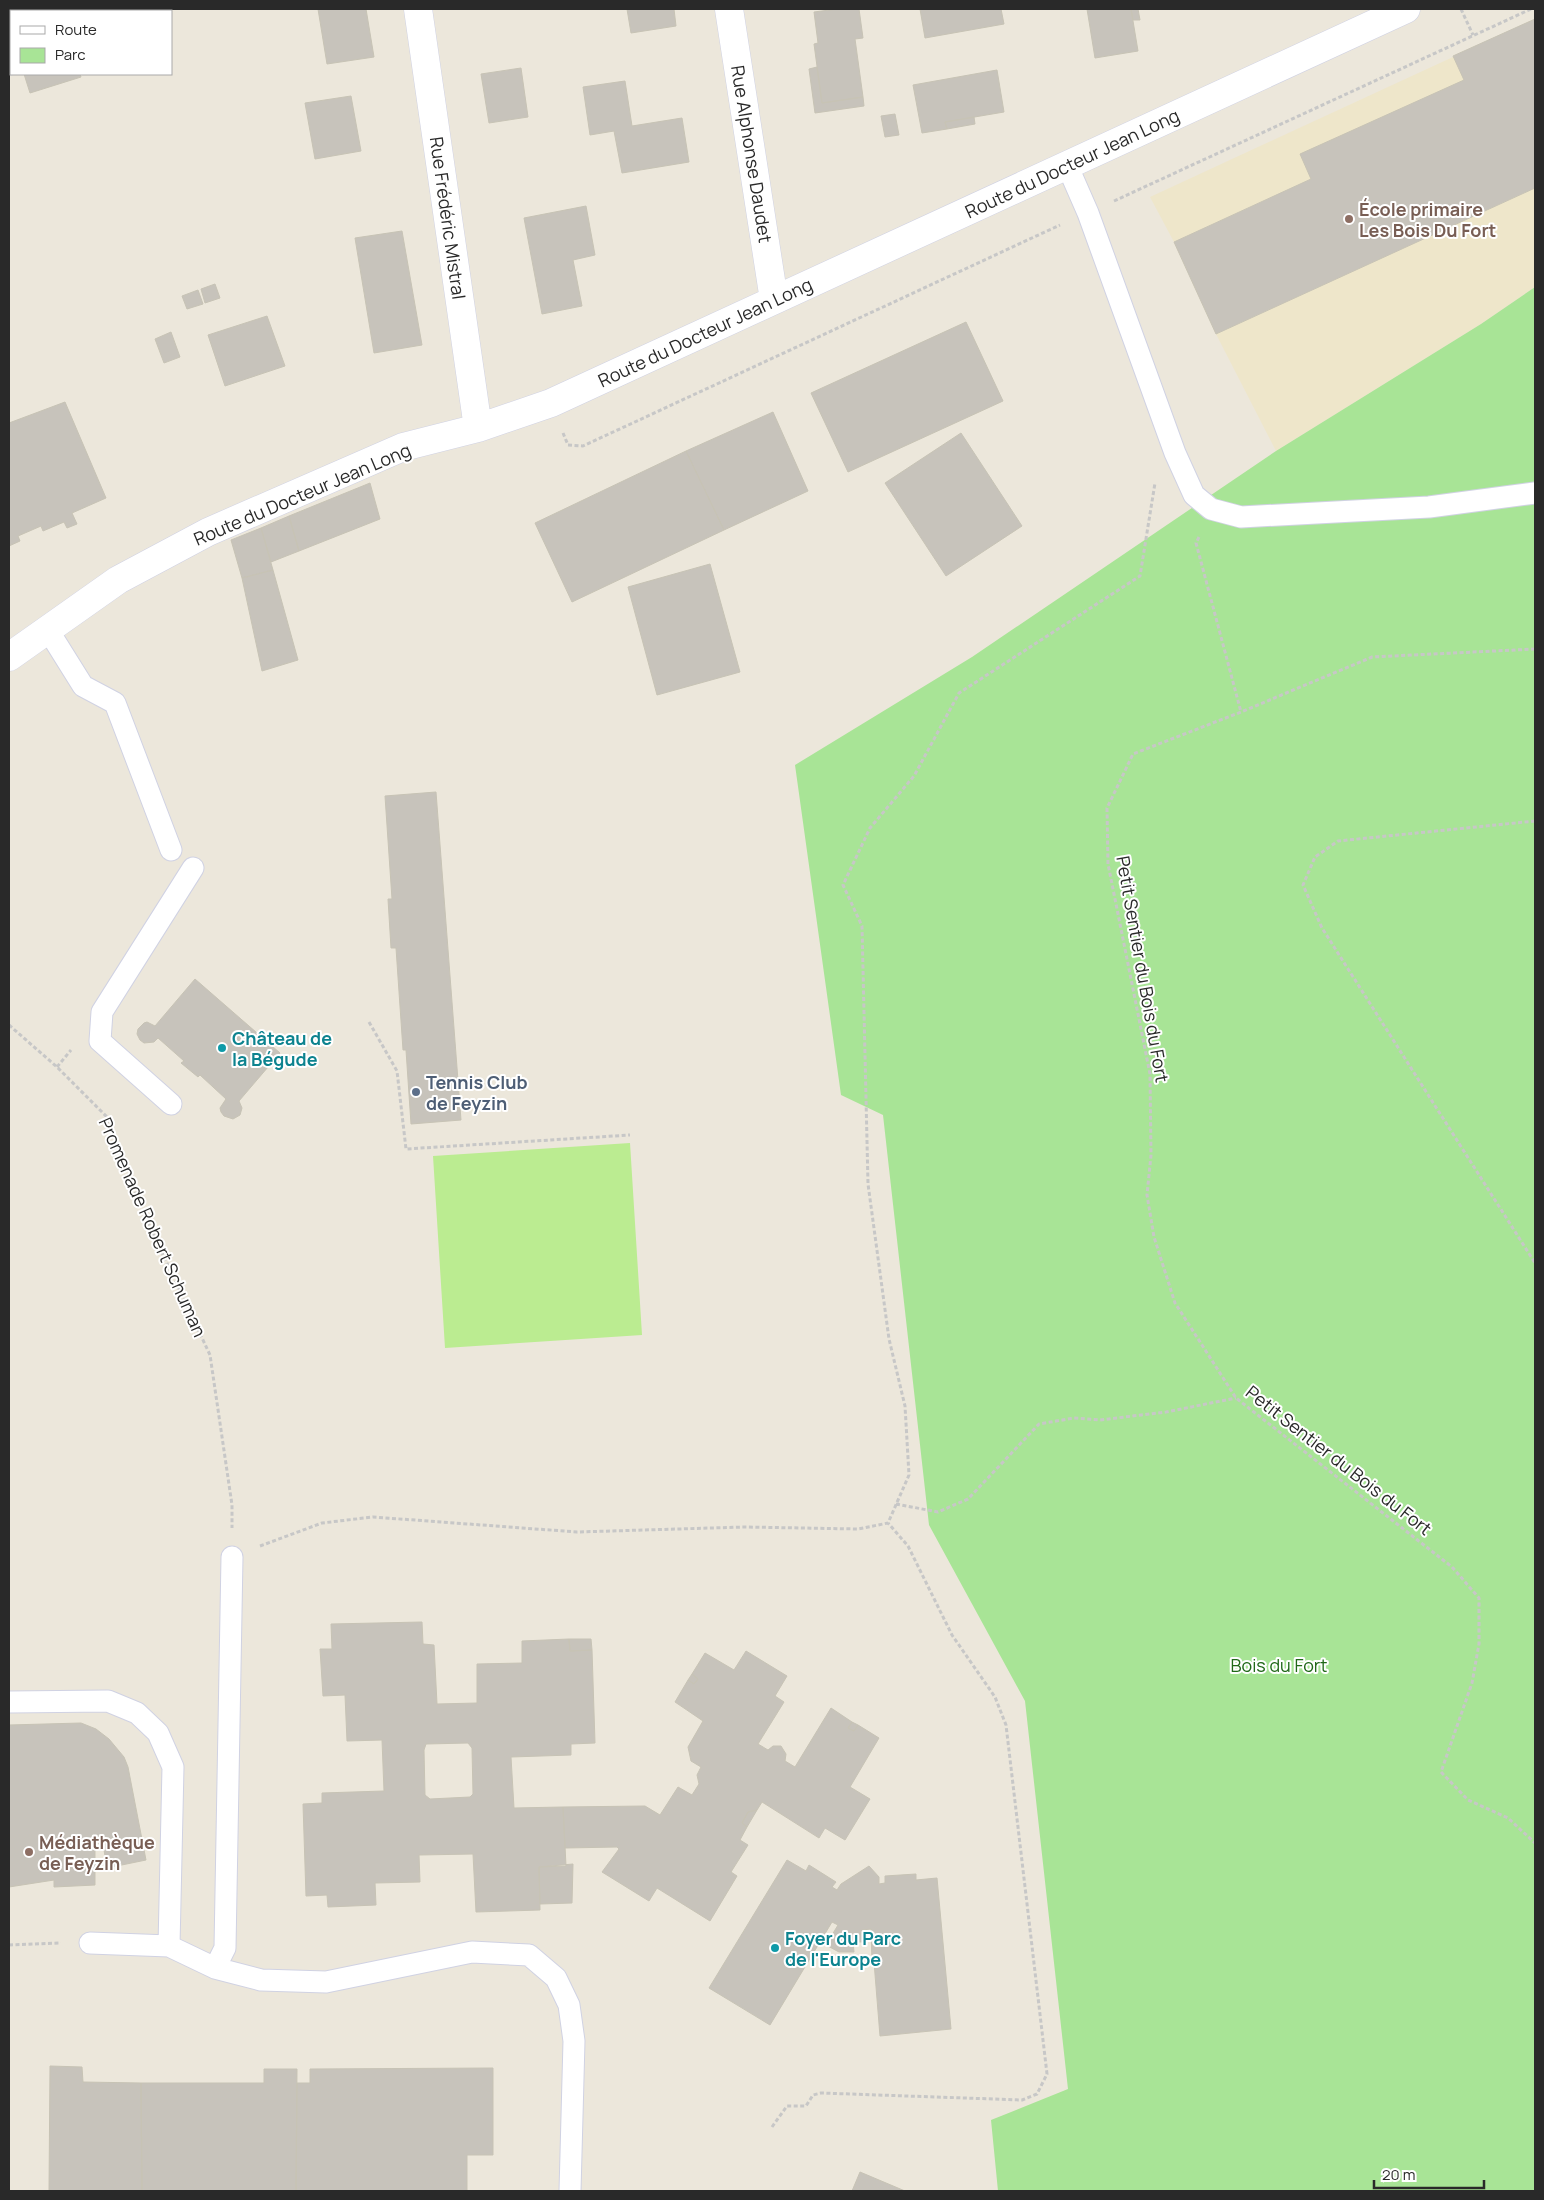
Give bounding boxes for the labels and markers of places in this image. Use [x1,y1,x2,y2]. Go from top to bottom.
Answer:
place label: École primaire Les Bois Du Fort [1359,197,1496,242]
marker: École primaire Les Bois Du Fort [1343,213,1355,225]
place label: Château de la Bégude [232,1026,332,1071]
marker: Château de la Bégude [216,1042,228,1054]
place label: Tennis Club de Feyzin [426,1070,528,1115]
marker: Tennis Club de Feyzin [410,1086,422,1098]
place label: Médiathèque de Feyzin [39,1830,155,1875]
marker: Médiathèque de Feyzin [23,1846,35,1858]
place label: Foyer du Parc de l'Europe [785,1926,901,1971]
marker: Foyer du Parc de l'Europe [769,1942,781,1954]

